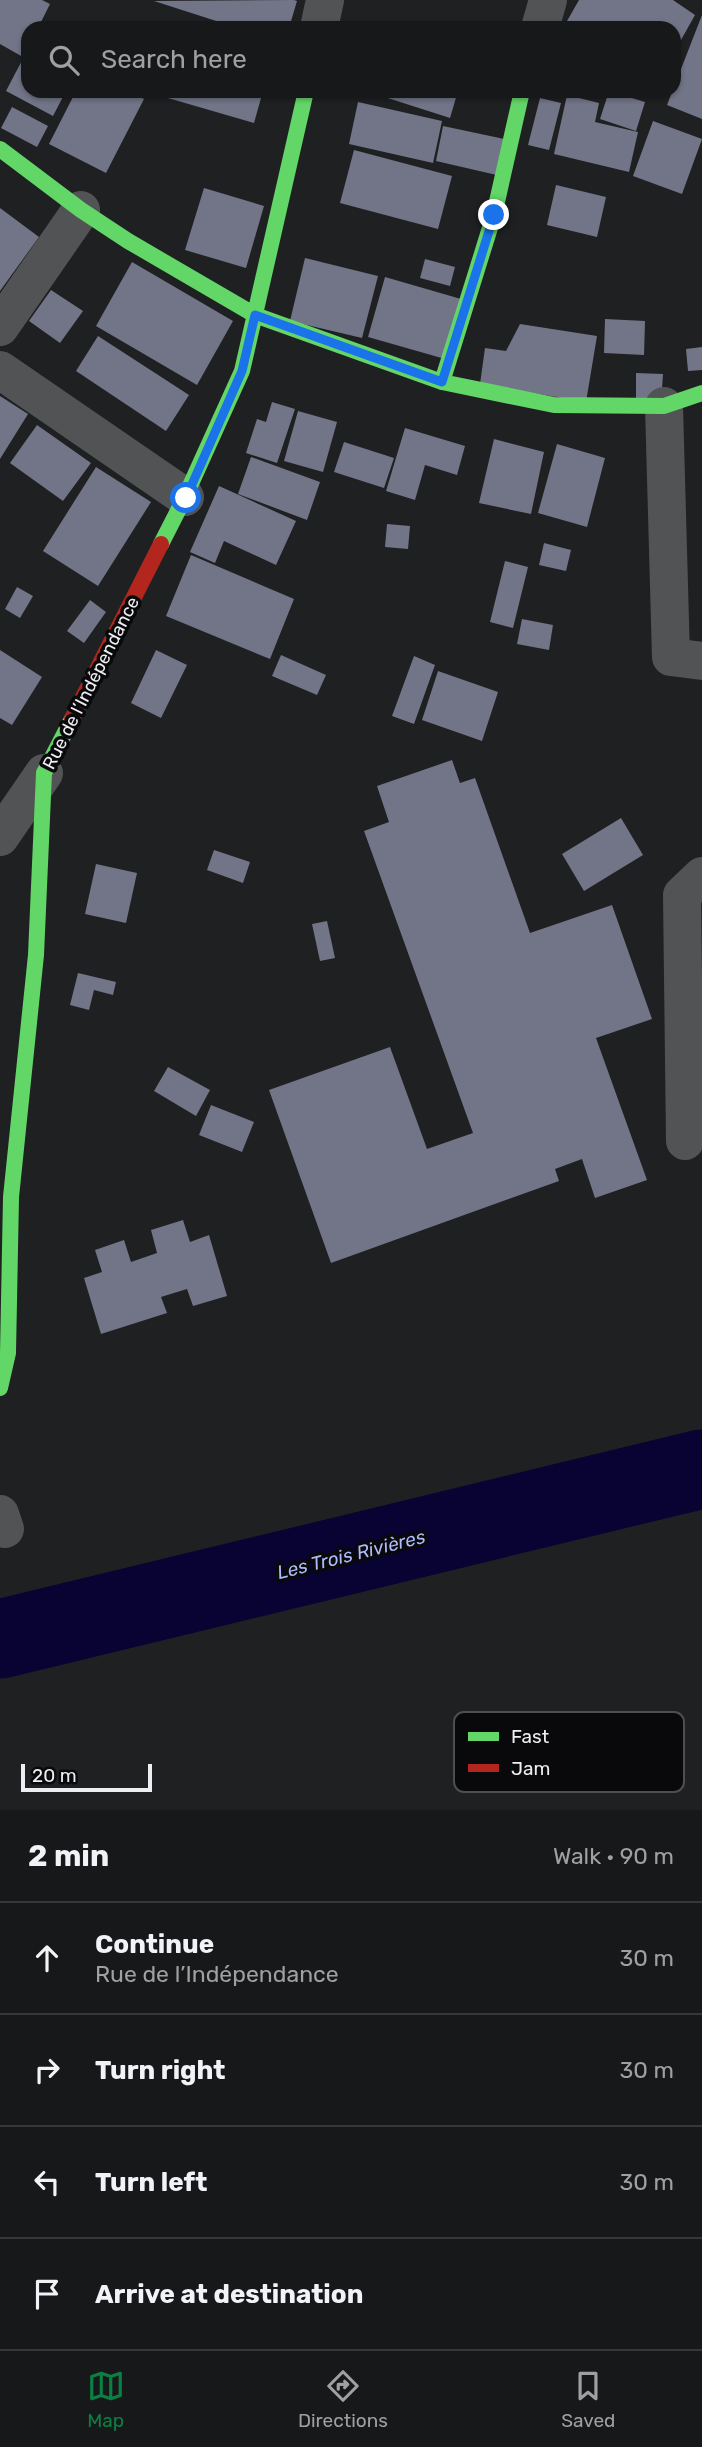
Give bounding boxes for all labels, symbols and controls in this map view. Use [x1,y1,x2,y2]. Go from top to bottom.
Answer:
search box [21,21,681,98]
icon: search [45,41,83,79]
text: Search here [101,44,247,75]
route end [478,199,509,230]
route start [170,482,201,513]
street label: Rue de l’Indépendance [38,593,144,773]
water label: Les Trois Rivières [275,1525,428,1584]
legend [454,1712,684,1792]
text: Fast [511,1725,550,1748]
text: Jam [511,1757,550,1780]
scale bar [21,1761,152,1793]
text: 20 m [32,1764,77,1787]
text: 2 min [28,1838,109,1874]
text: Walk · 90 m [553,1842,674,1870]
text: Continue [95,1929,214,1960]
icon: ahead [28,1939,66,1977]
text: 30 m [619,1944,674,1972]
text: Rue de l’Indépendance [95,1960,339,1988]
icon: right [28,2051,66,2089]
text: Turn right [95,2055,225,2086]
text: 30 m [619,2056,674,2084]
icon: left [28,2163,66,2201]
text: Turn left [95,2167,207,2198]
text: 30 m [619,2168,674,2196]
icon: arrive [28,2275,66,2313]
text: Arrive at destination [95,2279,363,2310]
tab: Map [87,2367,125,2432]
tab: Directions [298,2367,388,2432]
tab: Saved [561,2367,615,2432]

